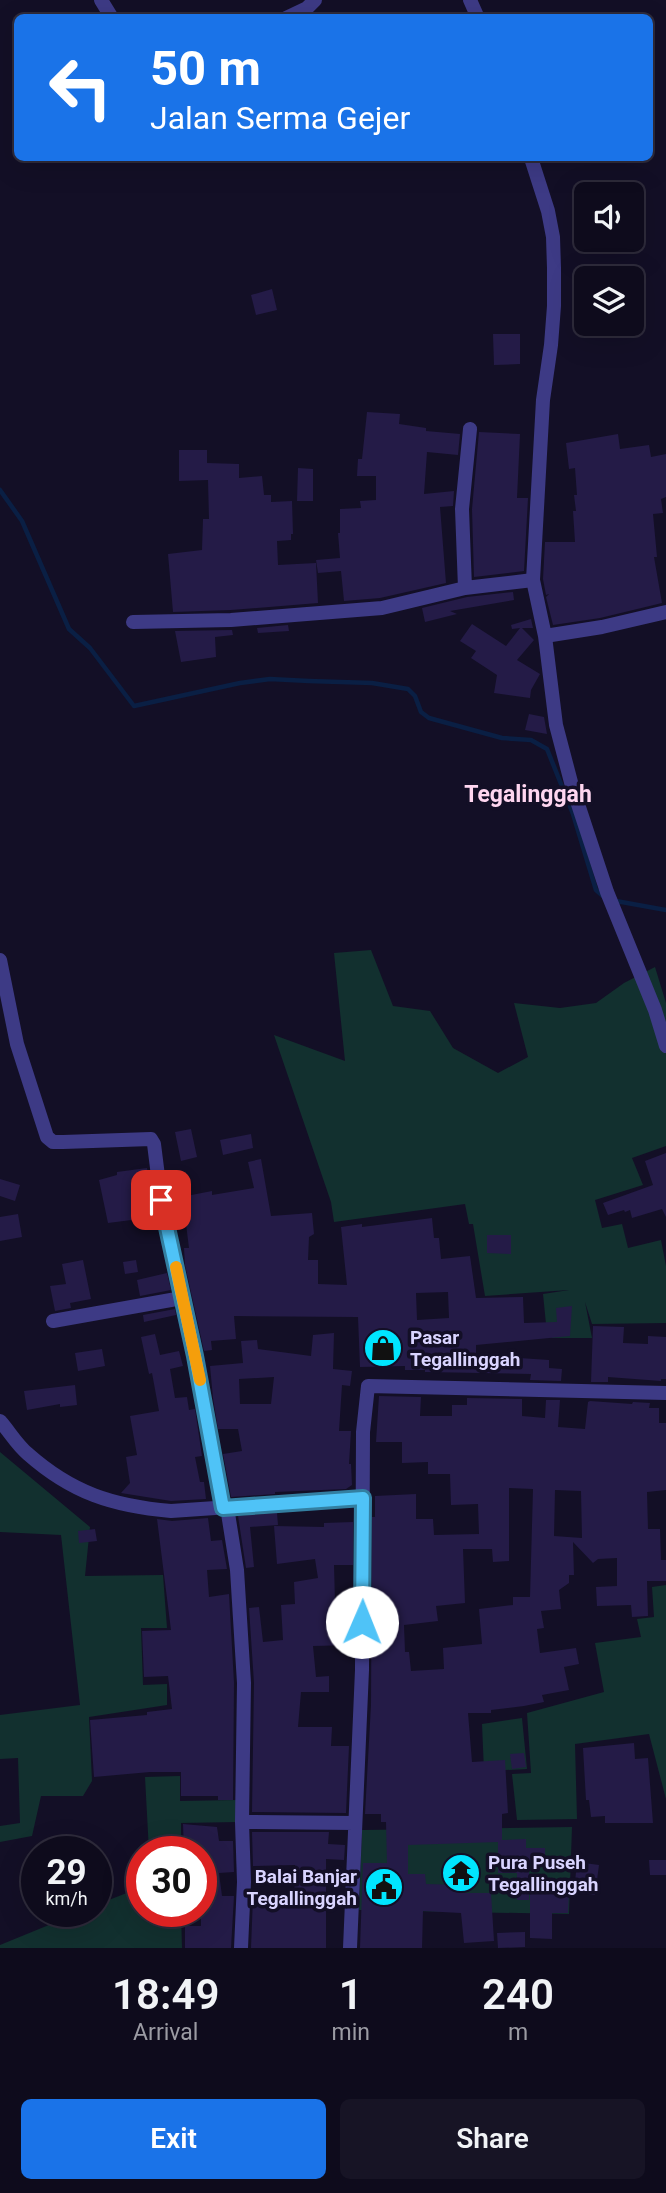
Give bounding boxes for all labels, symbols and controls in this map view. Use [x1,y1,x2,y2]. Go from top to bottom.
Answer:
text: 50 m [150,40,261,97]
icon: left [35,42,126,133]
text: Jalan Serma Gejer [150,99,410,137]
map controls [574,182,644,336]
button: sound [574,182,644,252]
button: layers [574,266,644,336]
district label: Tegalinggah [464,781,592,808]
pin [131,1170,191,1230]
icon: arrive [142,1181,180,1219]
place label: Pasar Tegallinggah [410,1326,520,1371]
shop icon: Pasar Tegallinggah [362,1327,404,1369]
position arrow [325,1585,399,1659]
speed limit sign: 30 [126,1836,217,1927]
place label: Pura Puseh Tegallinggah [488,1851,598,1896]
text: 29 [46,1852,87,1893]
temple icon: Pura Puseh Tegallinggah [440,1852,482,1894]
place label: Balai Banjar Tegallinggah [247,1865,357,1910]
public building icon: Balai Banjar Tegallinggah [363,1866,405,1908]
text: km/h [45,1888,88,1909]
text: 18:49 [112,1970,219,2019]
text: 1 [339,1970,363,2019]
text: 240 [482,1970,554,2019]
text: Arrival [133,2019,198,2046]
text: min [331,2019,370,2046]
text: m [508,2019,528,2046]
button: Exit [21,2099,326,2179]
button: Share [340,2099,645,2179]

